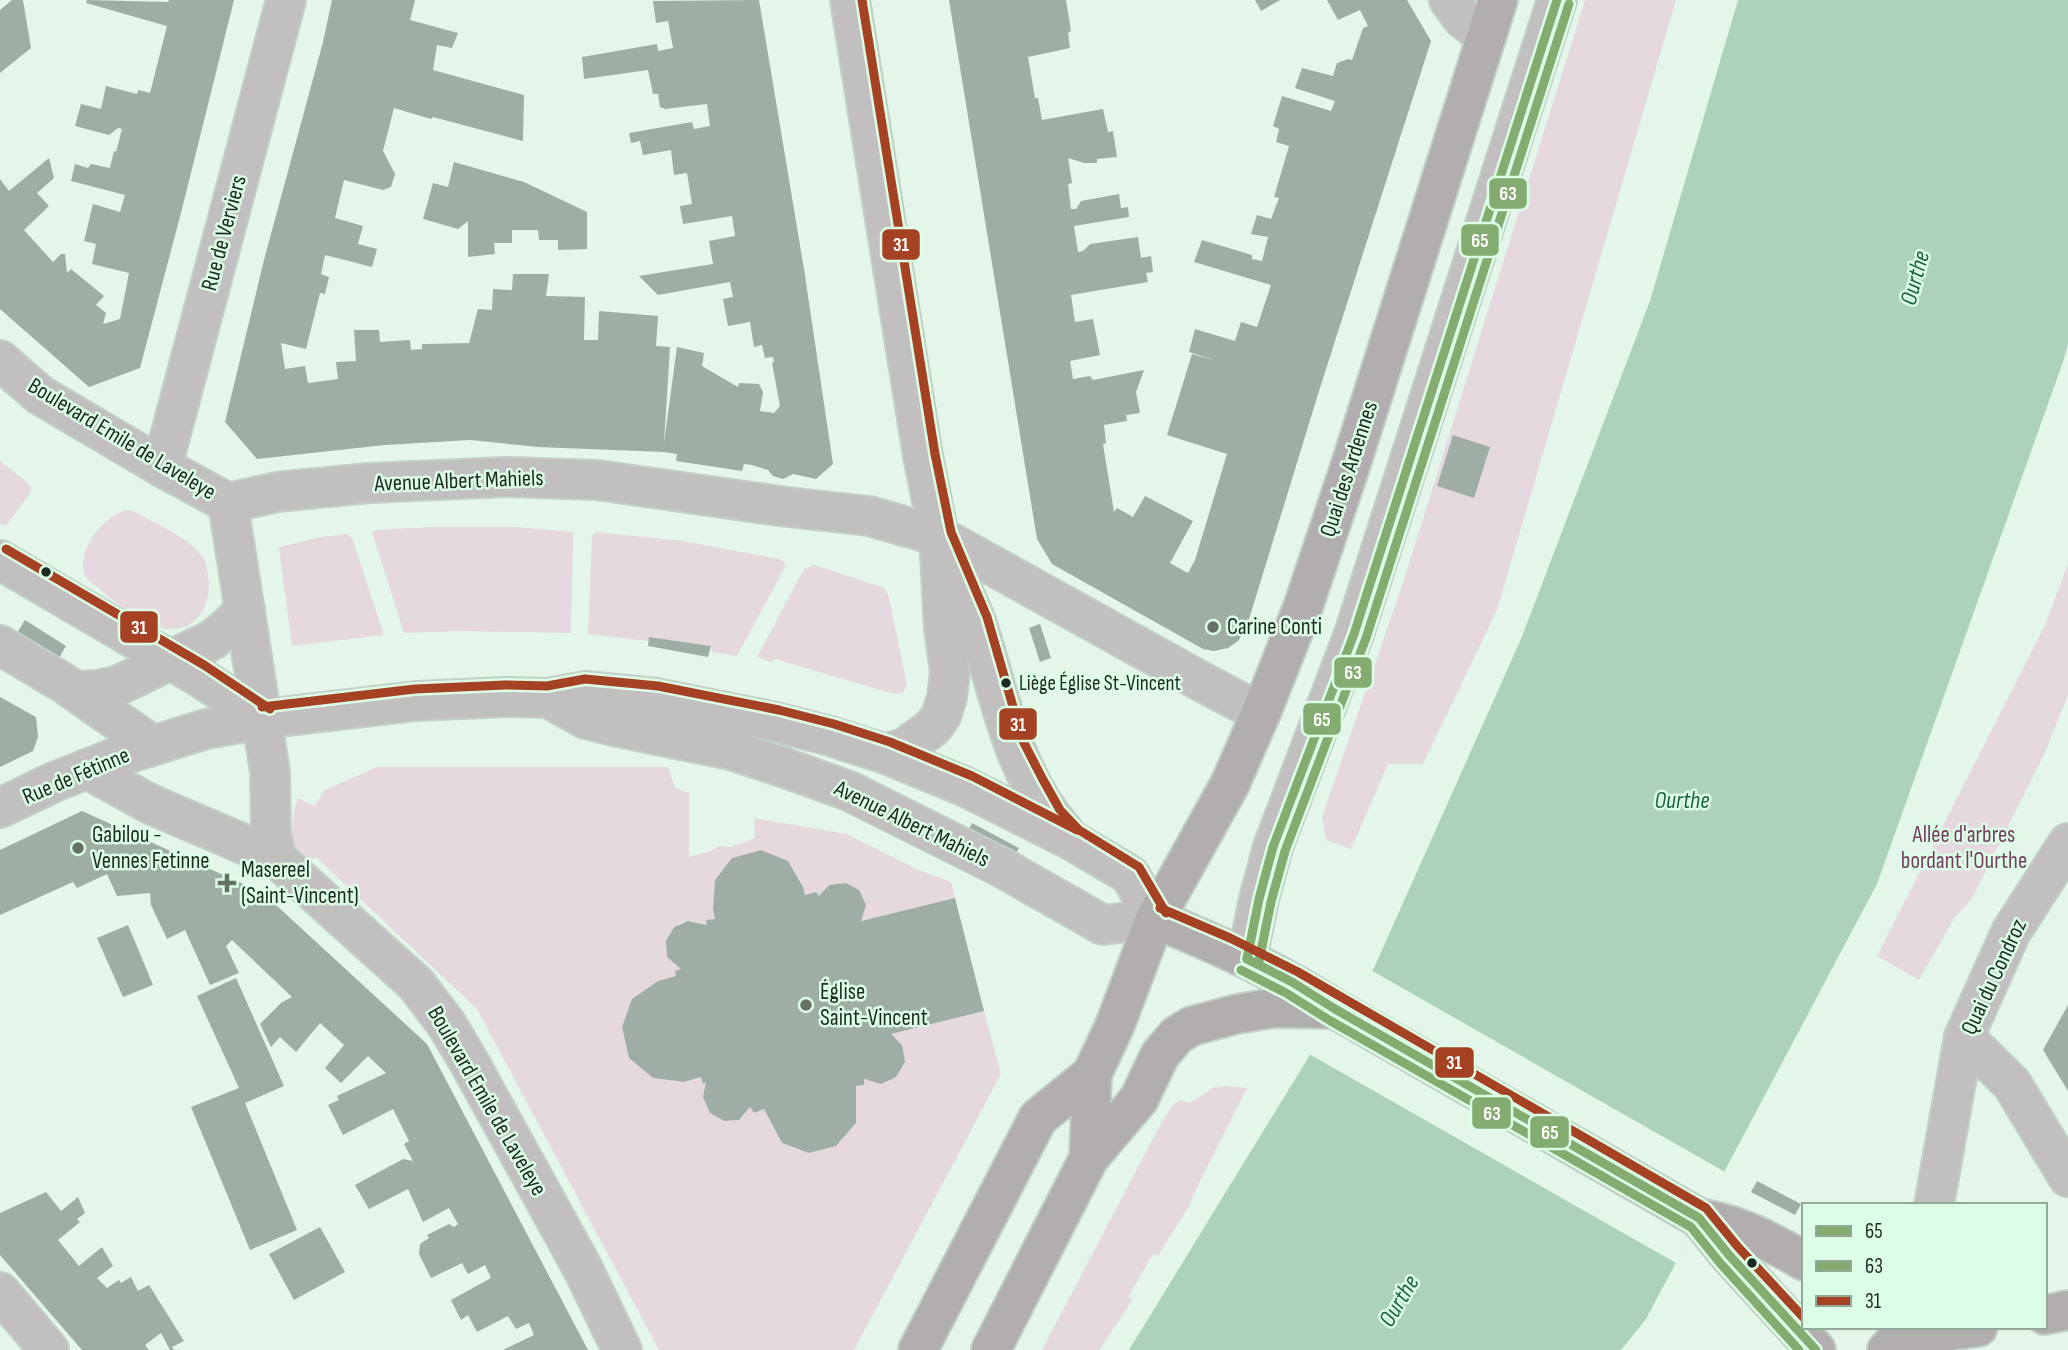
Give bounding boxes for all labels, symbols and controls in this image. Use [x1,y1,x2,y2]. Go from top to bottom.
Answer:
street label: Rue de Verviers [195,172,253,294]
line badge: 63 [1488,177,1528,210]
text: 63 [1499,183,1517,206]
line badge: 65 [1460,223,1500,257]
line badge: 31 [881,228,921,261]
text: 65 [1471,230,1489,253]
text: 31 [893,234,910,257]
water label: Ourthe [1894,248,1936,308]
street label: Boulevard Emile de Laveleye [23,372,221,506]
street label: Quai des Ardennes [1314,398,1384,540]
street label: Avenue Albert Mahiels [373,464,544,498]
unlabelled marker [39,565,53,579]
line badge: 31 [119,610,159,644]
place label: Carine Conti [1227,613,1322,641]
text: 31 [131,617,148,640]
marker: Carine Conti [1205,619,1221,635]
line badge: 63 [1333,656,1373,689]
text: 63 [1344,662,1362,685]
place label: Liège Église St-Vincent [1019,671,1181,696]
marker: Liège Église St-Vincent [999,676,1013,690]
line badge: 65 [1302,702,1342,736]
line badge: 31 [998,707,1038,741]
text: 65 [1313,709,1331,732]
text: 31 [1010,714,1027,737]
street label: Rue de Fétinne [18,741,134,811]
street label: Avenue Albert Mahiels [829,774,994,874]
water label: Ourthe [1654,786,1710,815]
place label: Gabilou - Vennes Fetinne [92,821,210,875]
park label: Allée d'arbres bordant l'Ourthe [1901,821,2027,875]
marker: Gabilou - Vennes Fetinne [70,840,86,856]
place label: Masereel (Saint-Vincent) [241,856,359,910]
marker: Masereel (Saint-Vincent) [219,875,235,891]
street label: Quai du Condroz [1955,915,2033,1039]
place label: Église Saint-Vincent [820,978,928,1032]
marker: Église Saint-Vincent [798,997,814,1013]
street label: Boulevard Emile de Laveleye [421,1001,553,1201]
line badge: 31 [1434,1046,1475,1079]
text: 31 [1446,1052,1463,1075]
line badge: 63 [1471,1096,1512,1130]
text: 63 [1483,1103,1501,1126]
line badge: 65 [1529,1115,1570,1149]
text: 65 [1541,1122,1559,1145]
legend [1802,1203,2047,1329]
text: 65 [1865,1219,1883,1244]
text: 63 [1865,1254,1883,1279]
unlabelled marker [1745,1256,1759,1270]
water label: Ourthe [1372,1270,1426,1332]
text: 31 [1865,1289,1882,1314]

